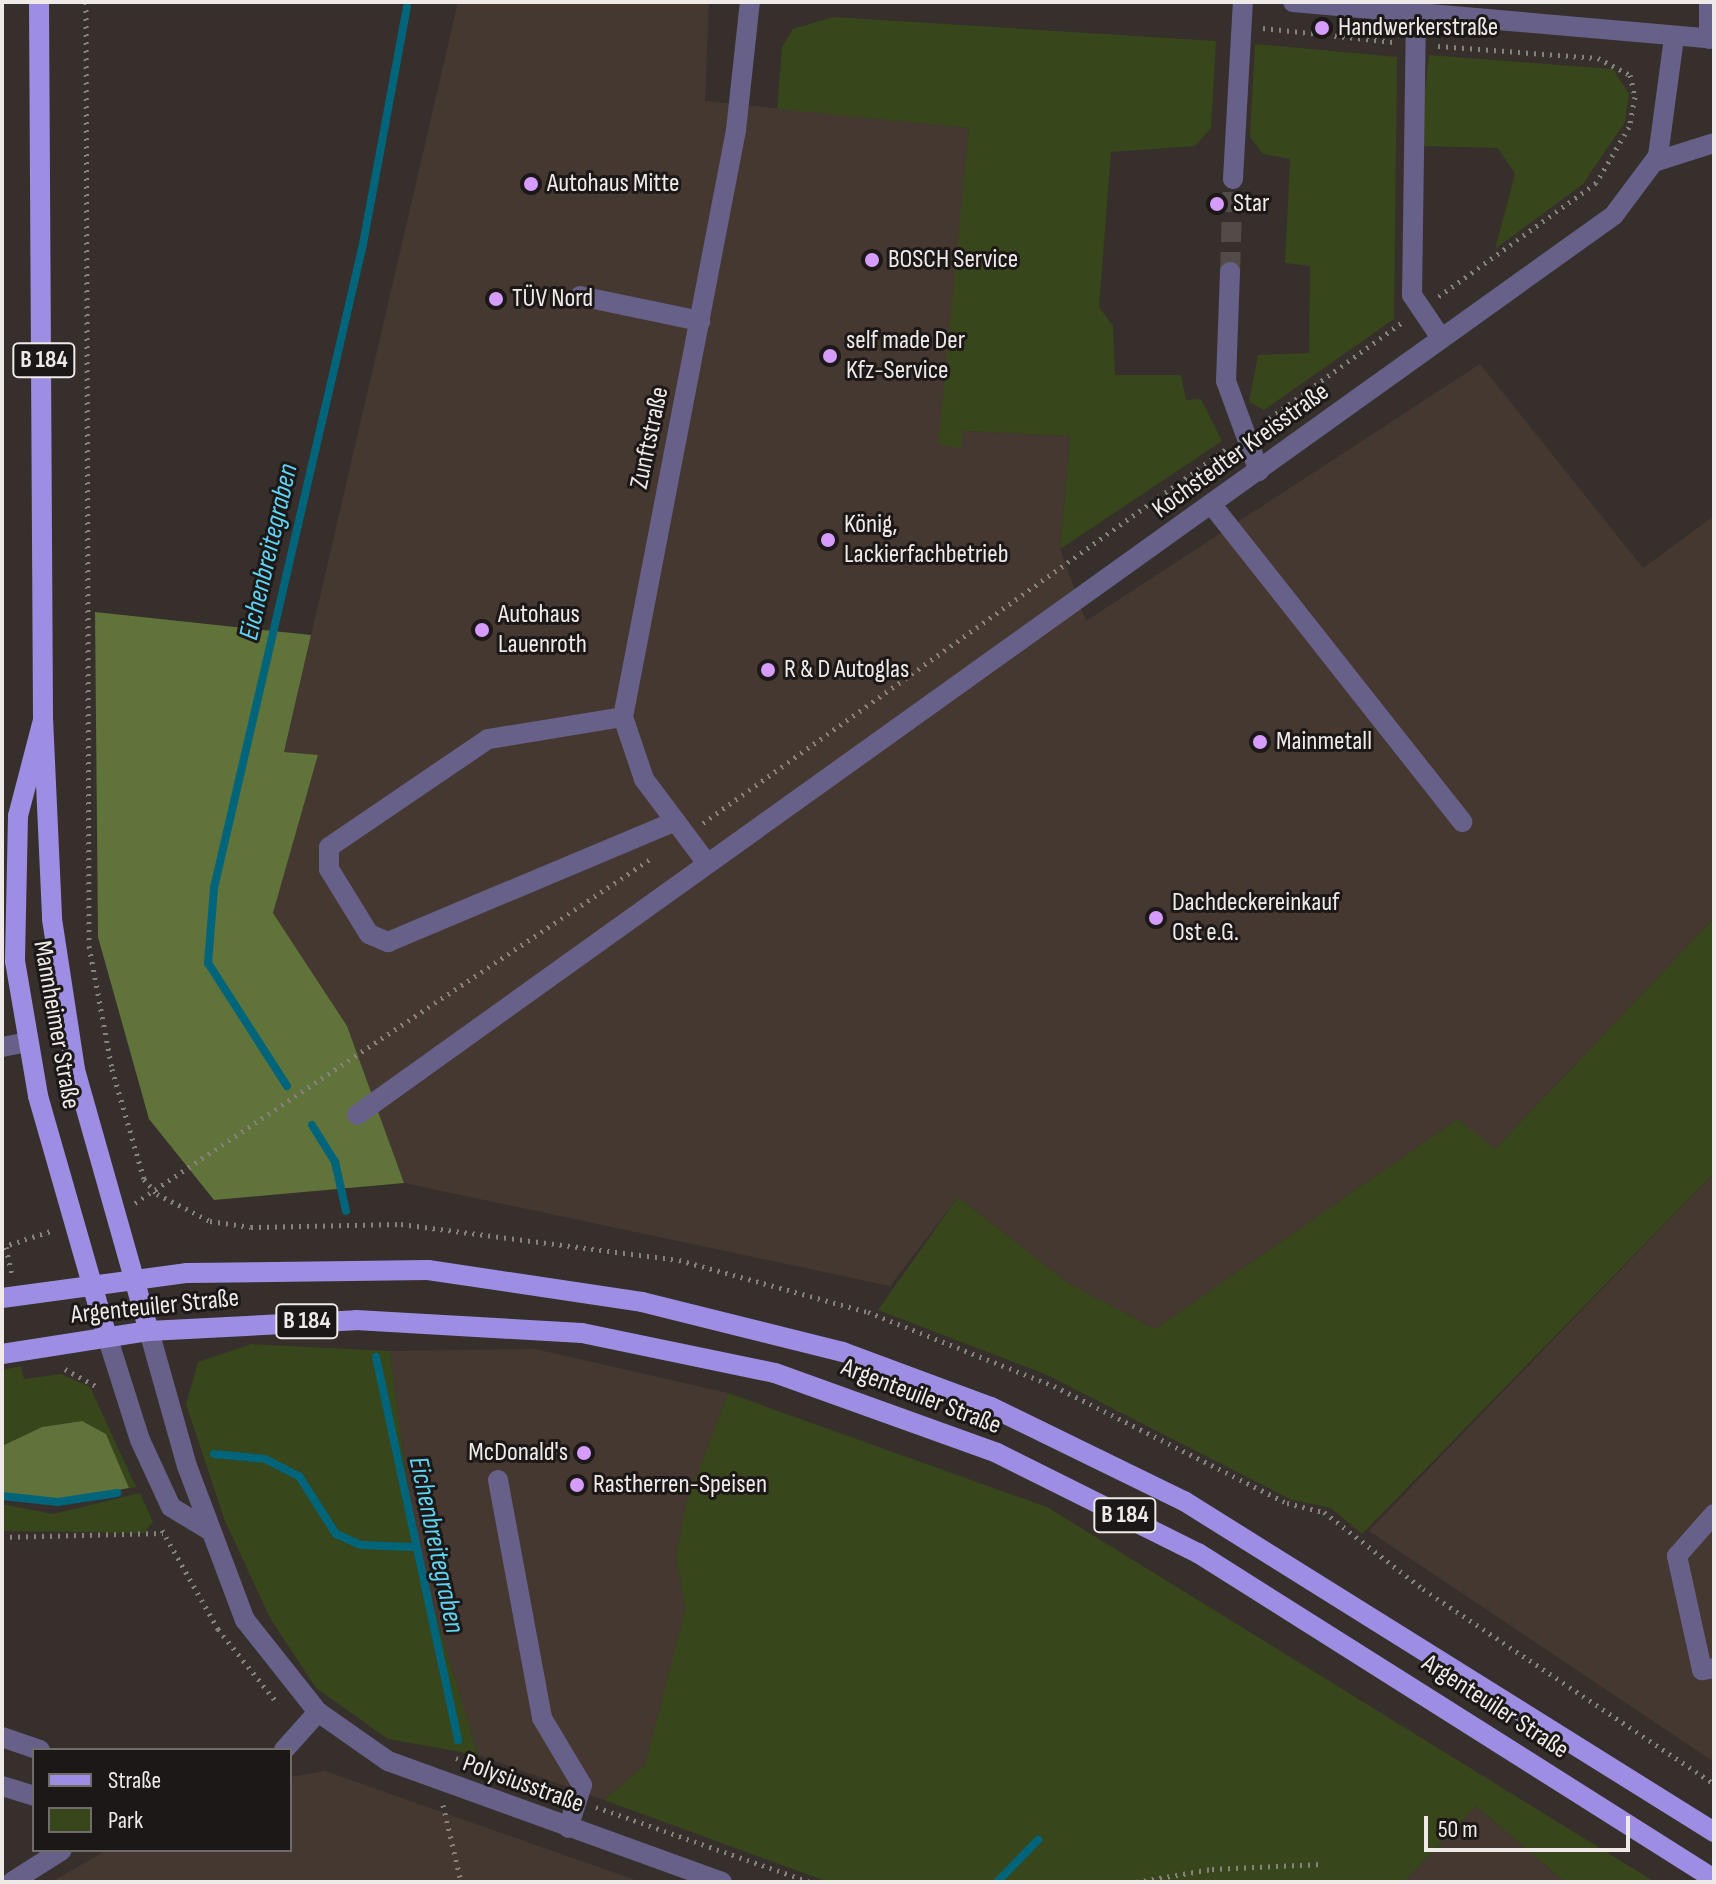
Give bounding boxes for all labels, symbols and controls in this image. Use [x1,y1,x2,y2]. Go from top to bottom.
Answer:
place label: Handwerkerstraße [1338,12,1498,44]
marker: Handwerkerstraße [1313,19,1331,37]
place label: Autohaus Mitte [547,168,679,200]
marker: Autohaus Mitte [522,175,540,193]
place label: Star [1233,188,1269,220]
marker: Star [1208,195,1226,213]
place label: BOSCH Service [888,244,1018,276]
marker: BOSCH Service [863,251,881,269]
place label: TÜV Nord [512,283,593,315]
marker: TÜV Nord [487,290,505,308]
place label: self made Der Kfz-Service [846,325,965,386]
road number: B 184 [12,340,76,380]
marker: self made Der Kfz-Service [821,347,839,365]
street label: Kochstedter Kreisstraße [1147,377,1335,525]
street label: Zunftstraße [624,384,676,492]
water label: Eichenbreitegraben [232,461,306,643]
place label: König, Lackierfachbetrieb [844,509,1008,570]
marker: König, Lackierfachbetrieb [819,531,837,549]
place label: Autohaus Lauenroth [498,599,587,660]
marker: Autohaus Lauenroth [473,621,491,639]
place label: R & D Autoglas [784,654,909,686]
marker: R & D Autoglas [759,661,777,679]
place label: Mainmetall [1276,726,1372,758]
marker: Mainmetall [1251,733,1269,751]
place label: Dachdeckereinkauf Ost e.G. [1172,887,1340,948]
marker: Dachdeckereinkauf Ost e.G. [1147,909,1165,927]
street label: Mannheimer Straße [26,938,86,1112]
street label: Argenteuiler Straße [70,1283,240,1331]
road number: B 184 [275,1301,339,1341]
street label: Argenteuiler Straße [837,1352,1005,1442]
place label: McDonald's [468,1437,568,1469]
marker: McDonald's [575,1444,593,1462]
water label: Eichenbreitegraben [401,1454,471,1636]
place label: Rastherren-Speisen [593,1469,767,1501]
marker: Rastherren-Speisen [568,1476,586,1494]
road number: B 184 [1093,1495,1157,1535]
street label: Argenteuiler Straße [1416,1648,1574,1766]
legend [32,1748,292,1852]
street label: Polysiusstraße [458,1748,588,1820]
text: Straße [108,1766,161,1795]
scale bar [1428,1800,1634,1850]
text: Park [108,1806,143,1835]
text: 50 m [1438,1815,1478,1844]

